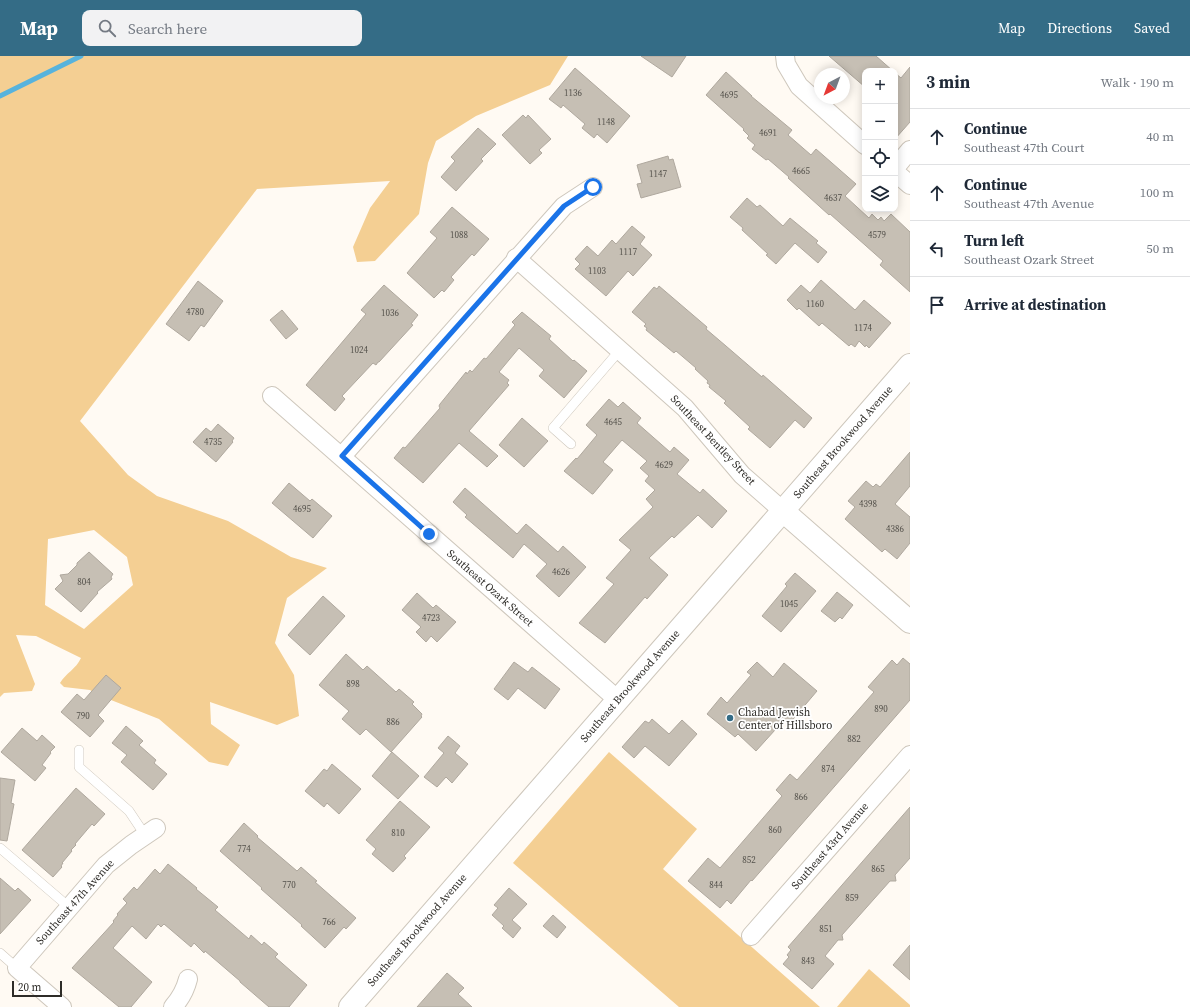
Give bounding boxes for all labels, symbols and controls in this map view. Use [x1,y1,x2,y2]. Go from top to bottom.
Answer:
search box [82,10,362,46]
text: Map [20,15,58,41]
icon: search [96,17,118,39]
text: Search here [128,18,207,39]
text: Map [998,18,1025,38]
text: Directions [1047,18,1112,38]
text: Saved [1134,18,1170,38]
north arrow [814,68,850,104]
map controls [862,68,898,212]
button: + [862,68,898,104]
text: 3 min [926,70,970,94]
text: Walk · 190 m [1101,74,1174,91]
house number: 1136 [564,87,582,99]
house number: 4695 [720,89,738,101]
button: − [862,104,898,140]
house number: 1148 [597,116,615,128]
text: Continue [964,118,1027,139]
icon: ahead [926,126,948,148]
house number: 4691 [759,127,777,139]
text: 40 m [1146,128,1174,145]
text: Southeast 47th Court [964,139,1084,156]
button: locate [862,140,898,176]
house number: 4665 [792,165,810,177]
house number: 1147 [649,168,667,180]
text: Continue [964,174,1027,195]
button: layers [862,176,898,212]
route start [584,178,602,196]
icon: ahead [926,182,948,204]
text: 100 m [1140,184,1174,201]
house number: 4637 [824,192,842,204]
text: Southeast 47th Avenue [964,195,1094,212]
house number: 1088 [450,229,468,241]
house number: 4579 [868,229,886,241]
text: Turn left [964,230,1024,251]
icon: left [926,238,948,260]
text: 50 m [1146,240,1174,257]
house number: 1117 [619,246,637,258]
text: Southeast Ozark Street [964,251,1094,268]
house number: 1103 [588,265,606,277]
icon: arrive [926,294,948,316]
text: Arrive at destination [964,294,1106,315]
house number: 1160 [806,298,824,310]
house number: 4780 [186,306,204,318]
house number: 1036 [381,307,399,319]
house number: 1174 [854,322,872,334]
house number: 1024 [350,344,368,356]
street label: Southeast Brookwood Avenue [790,382,896,502]
street label: Southeast Bentley Street [667,392,759,489]
house number: 4645 [604,416,622,428]
house number: 4735 [204,436,222,448]
house number: 4629 [655,459,673,471]
house number: 4398 [859,498,877,510]
house number: 4695 [293,503,311,515]
house number: 4386 [886,523,904,535]
route end [420,525,438,543]
street label: Southeast Ozark Street [444,546,537,630]
house number: 4626 [552,566,570,578]
house number: 804 [77,576,91,588]
house number: 1045 [780,598,798,610]
house number: 4723 [422,612,440,624]
street label: Southeast Brookwood Avenue [577,626,683,746]
house number: 898 [346,678,360,690]
house number: 890 [874,703,888,715]
place label: Chabad Jewish Center of Hillsboro [738,705,832,733]
house number: 790 [76,710,90,722]
marker: Chabad Jewish Center of Hillsboro [725,713,735,723]
house number: 886 [386,716,400,728]
house number: 882 [847,733,861,745]
house number: 874 [821,763,835,775]
house number: 866 [794,791,808,803]
street label: Southeast 43rd Avenue [788,799,872,893]
house number: 860 [768,824,782,836]
house number: 810 [391,827,405,839]
house number: 774 [237,843,251,855]
house number: 852 [742,854,756,866]
street label: Southeast 47th Avenue [33,856,118,948]
house number: 865 [871,863,885,875]
street label: Southeast Brookwood Avenue [364,870,470,990]
house number: 770 [282,879,296,891]
house number: 844 [709,879,723,891]
house number: 859 [845,892,859,904]
house number: 766 [322,916,336,928]
house number: 851 [819,923,833,935]
house number: 843 [801,955,815,967]
scale bar [12,979,62,998]
text: 20 m [18,980,41,995]

